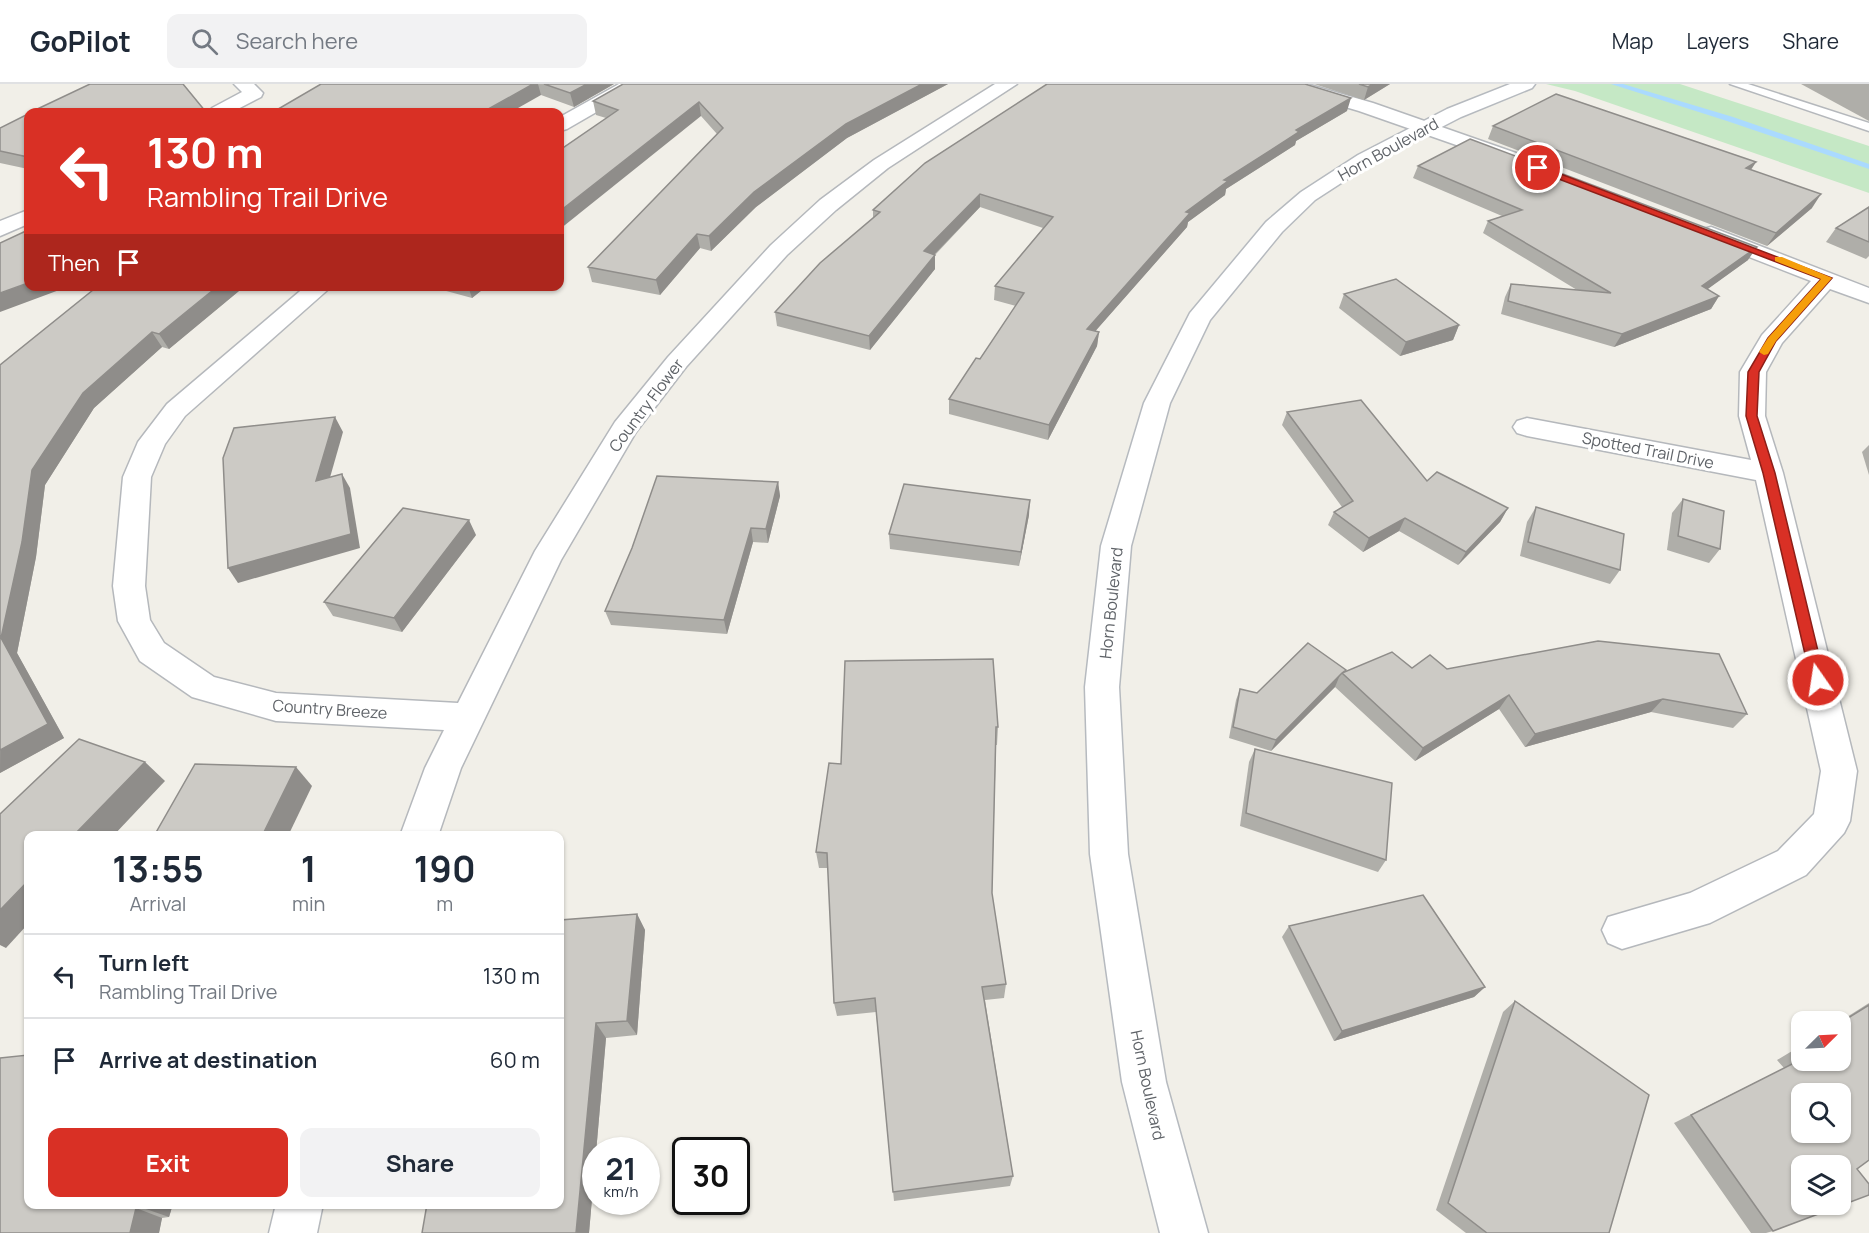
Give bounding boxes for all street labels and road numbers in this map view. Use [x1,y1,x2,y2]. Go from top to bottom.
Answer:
street label: Horn Boulevard [1334,112,1442,186]
street label: Country Flower [604,354,689,456]
street label: Spotted Trail Drive [1580,426,1716,474]
street label: Horn Boulevard [1094,546,1128,660]
street label: Country Breeze [272,694,388,724]
street label: Horn Boulevard [1126,1028,1170,1142]

